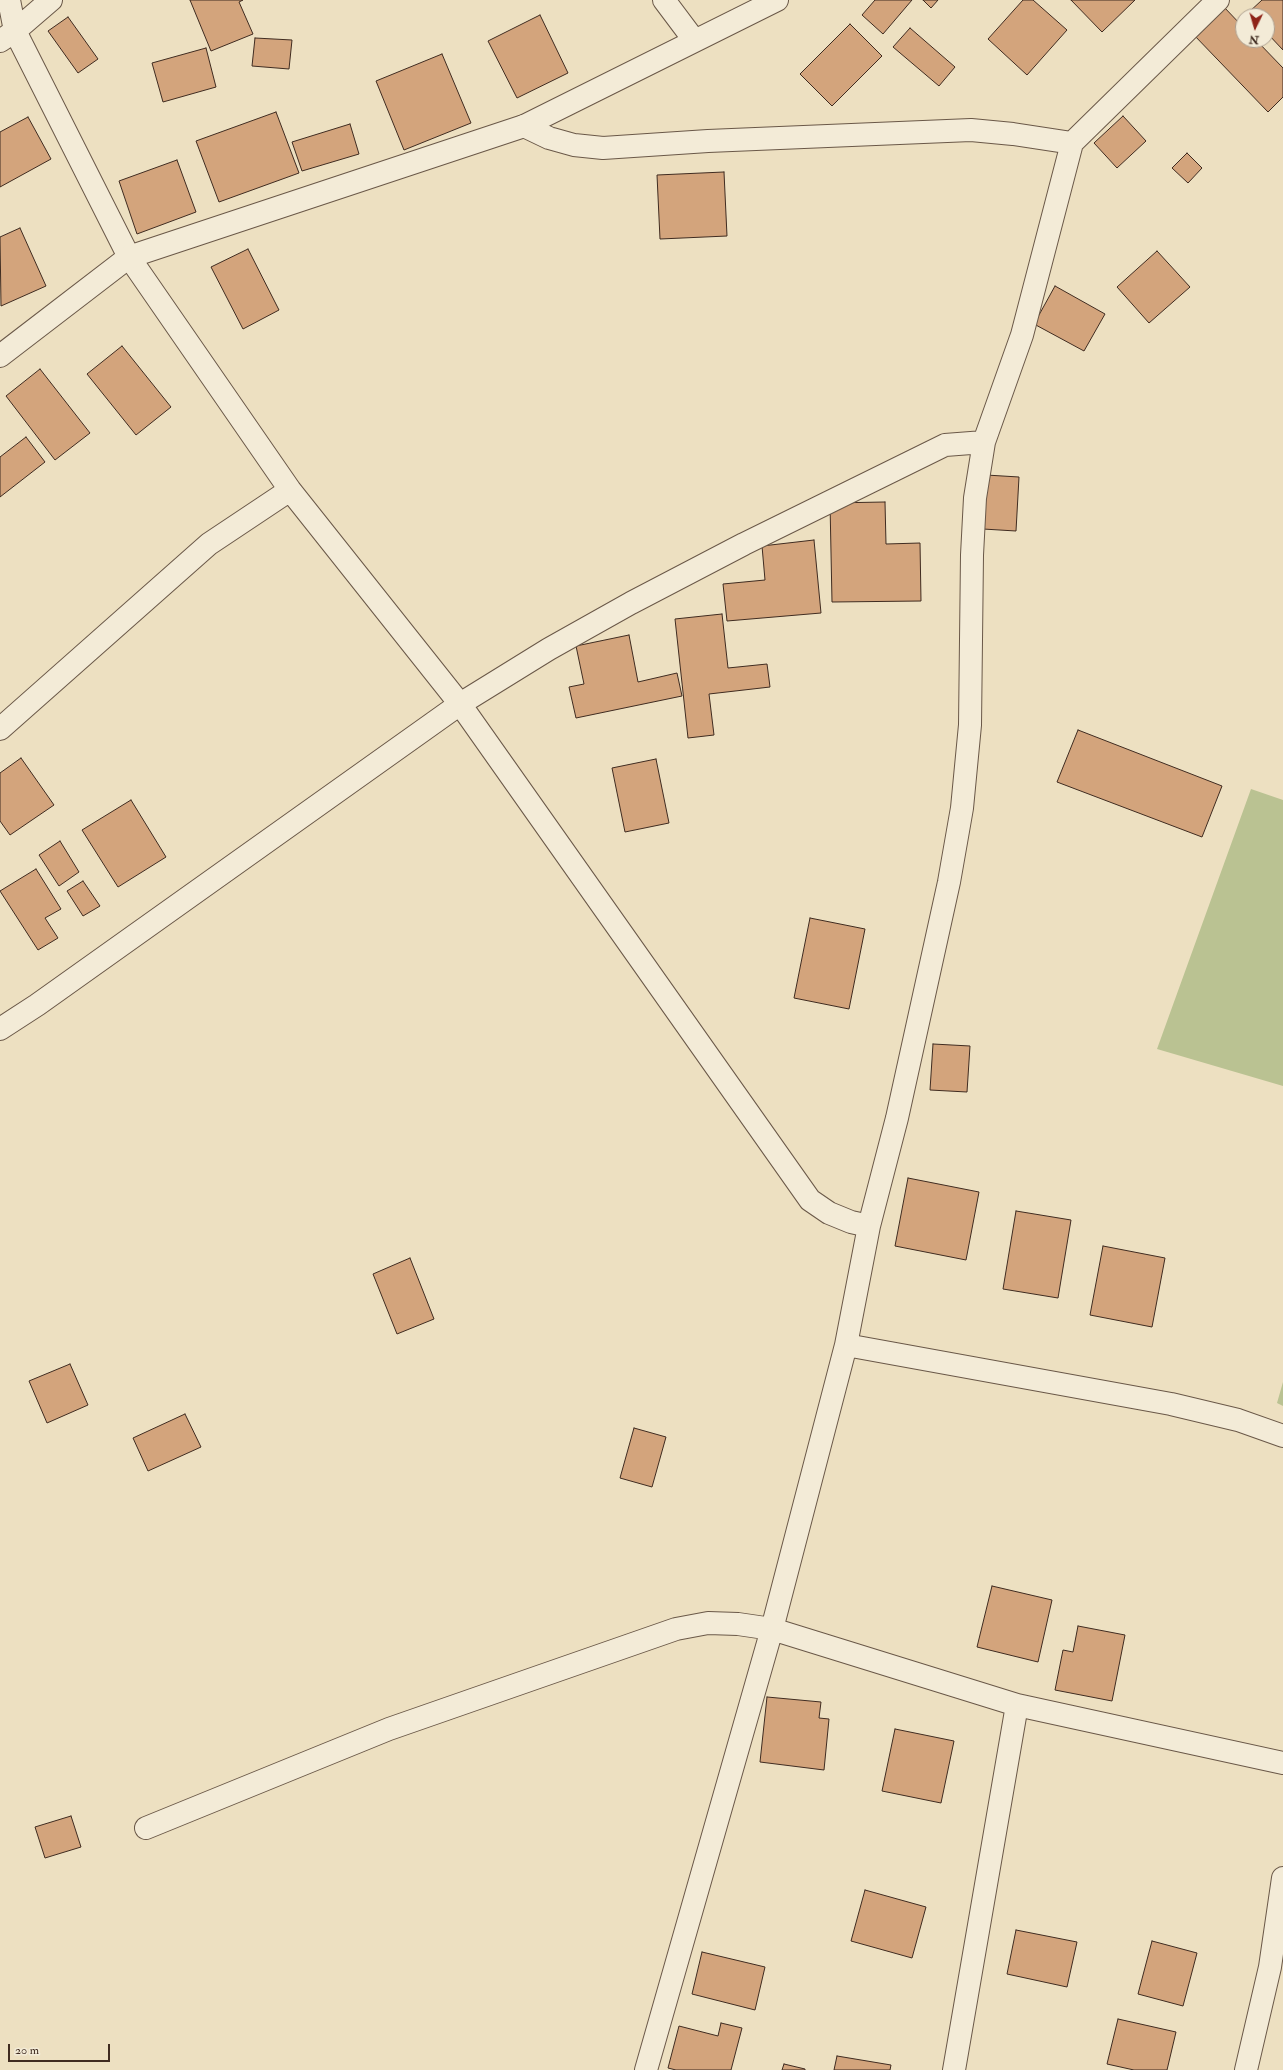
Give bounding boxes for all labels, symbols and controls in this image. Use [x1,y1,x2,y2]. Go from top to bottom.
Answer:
north arrow [1235,8,1275,48]
text: N [1249,33,1259,46]
scale bar [10,2036,112,2062]
text: 20 m [15,2043,39,2058]

